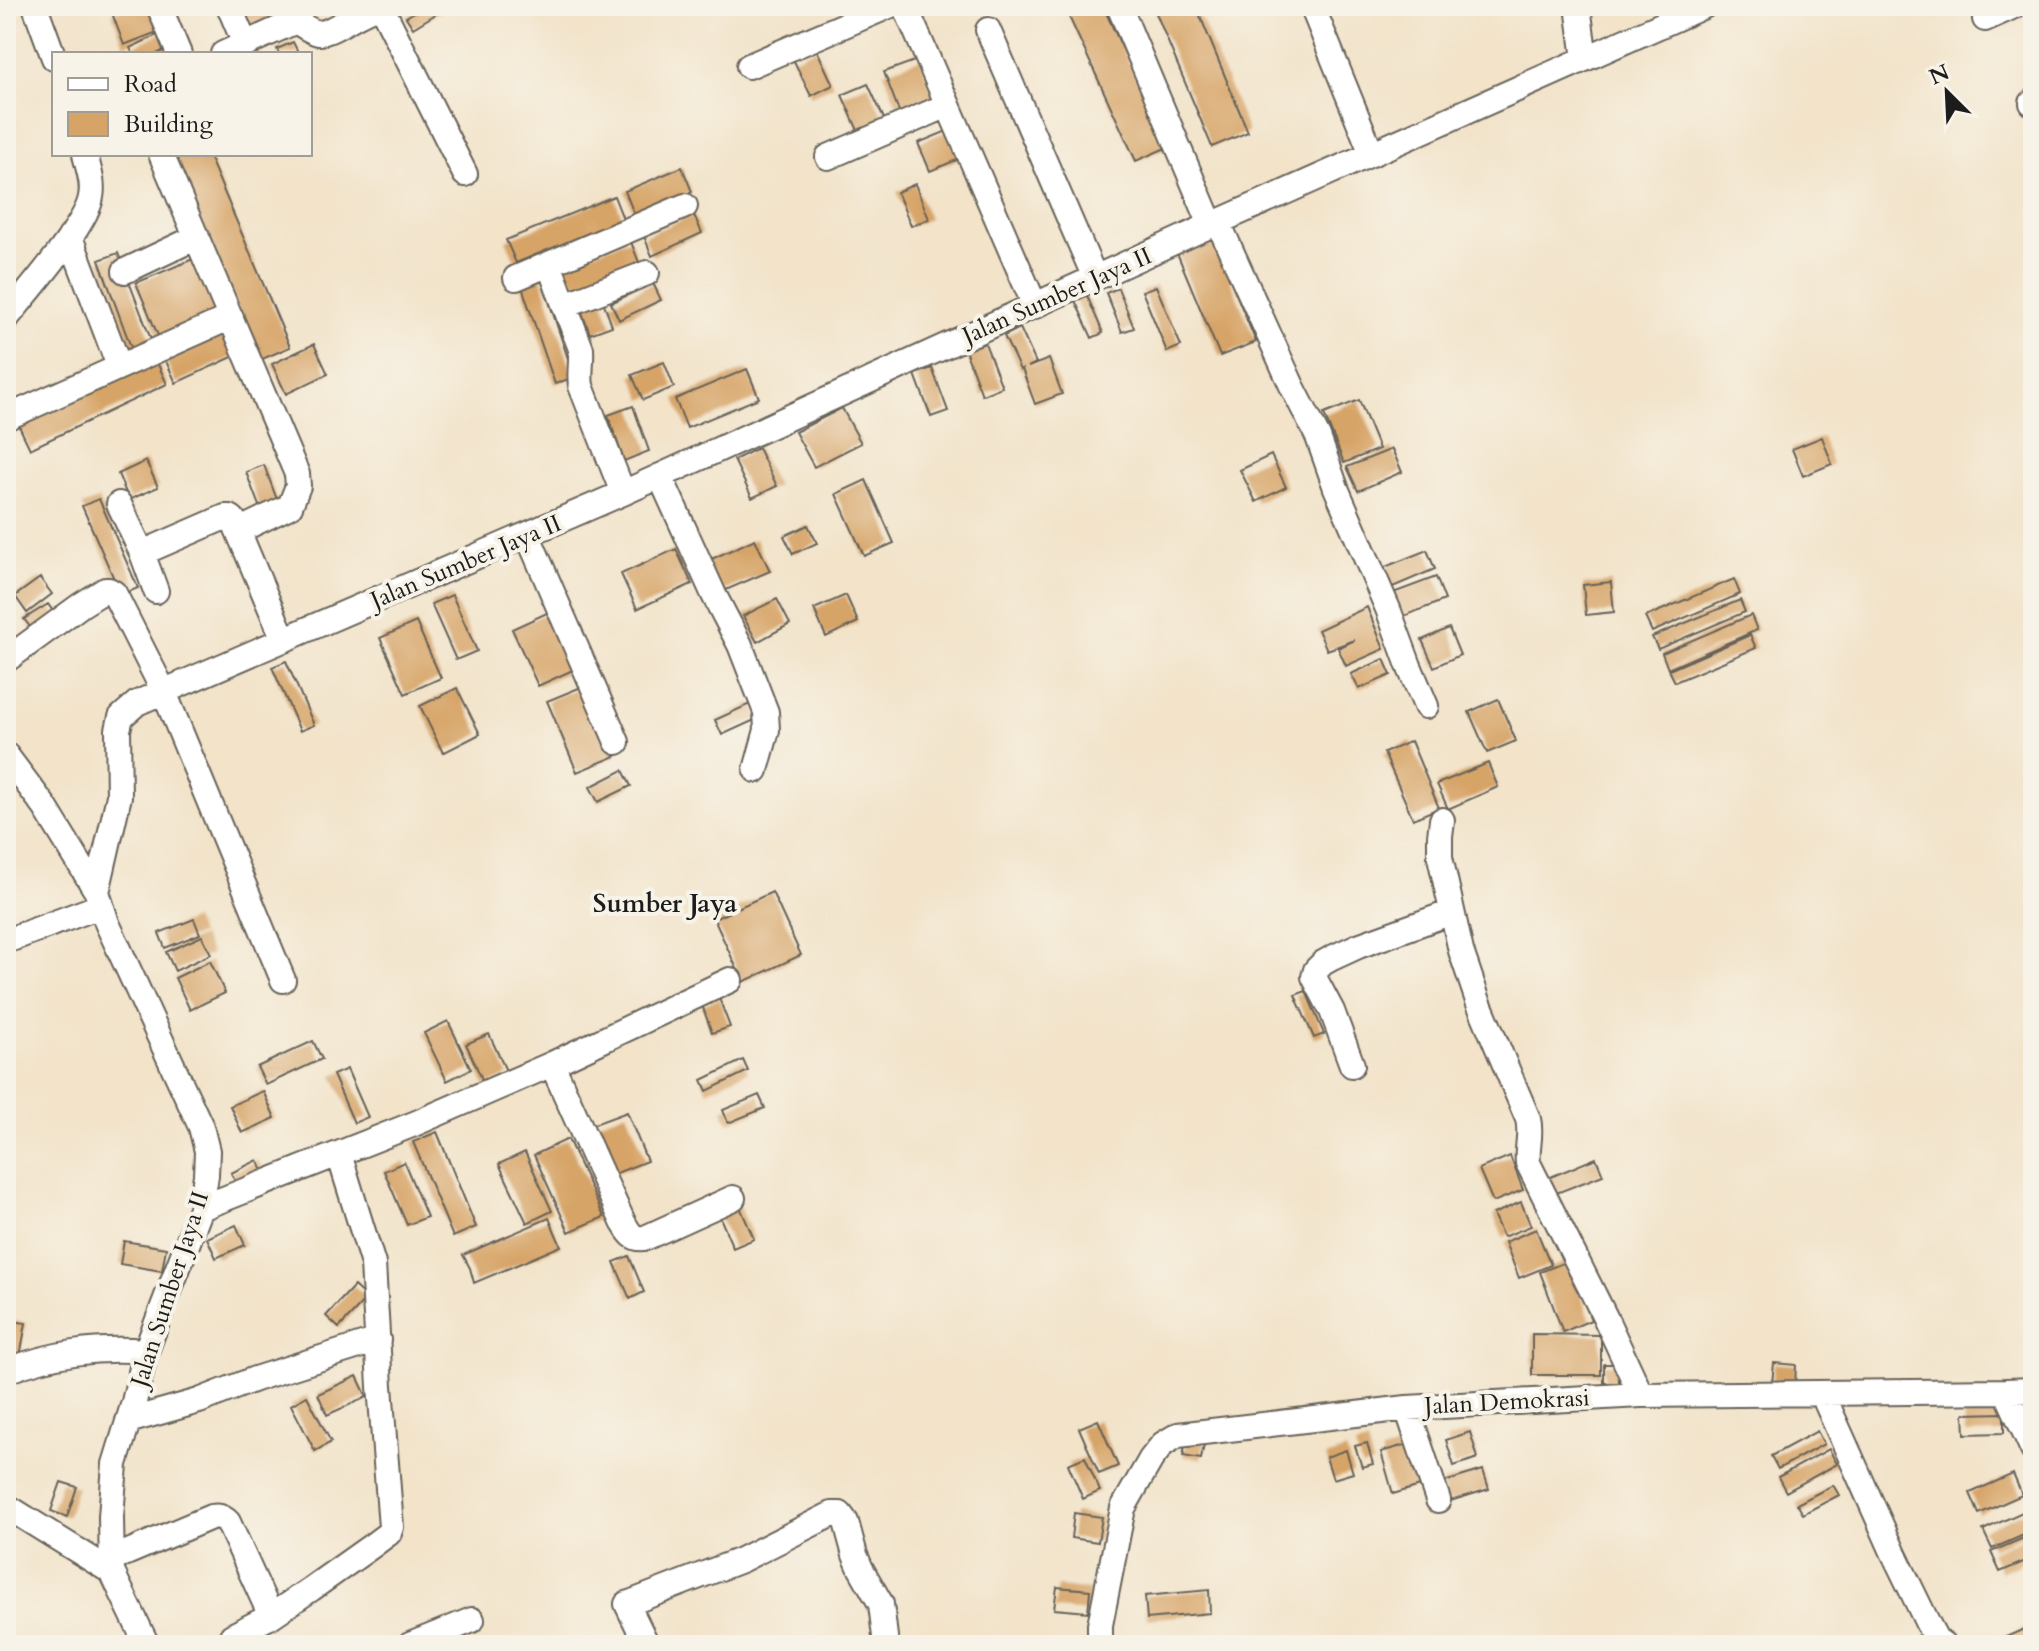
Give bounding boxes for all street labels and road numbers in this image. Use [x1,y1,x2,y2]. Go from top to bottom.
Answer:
street label: Jalan Sumber Jaya II [954,239,1157,354]
street label: Jalan Sumber Jaya II [363,507,566,618]
street label: Jalan Sumber Jaya II [122,1187,217,1394]
street label: Jalan Demokrasi [1421,1381,1591,1423]

